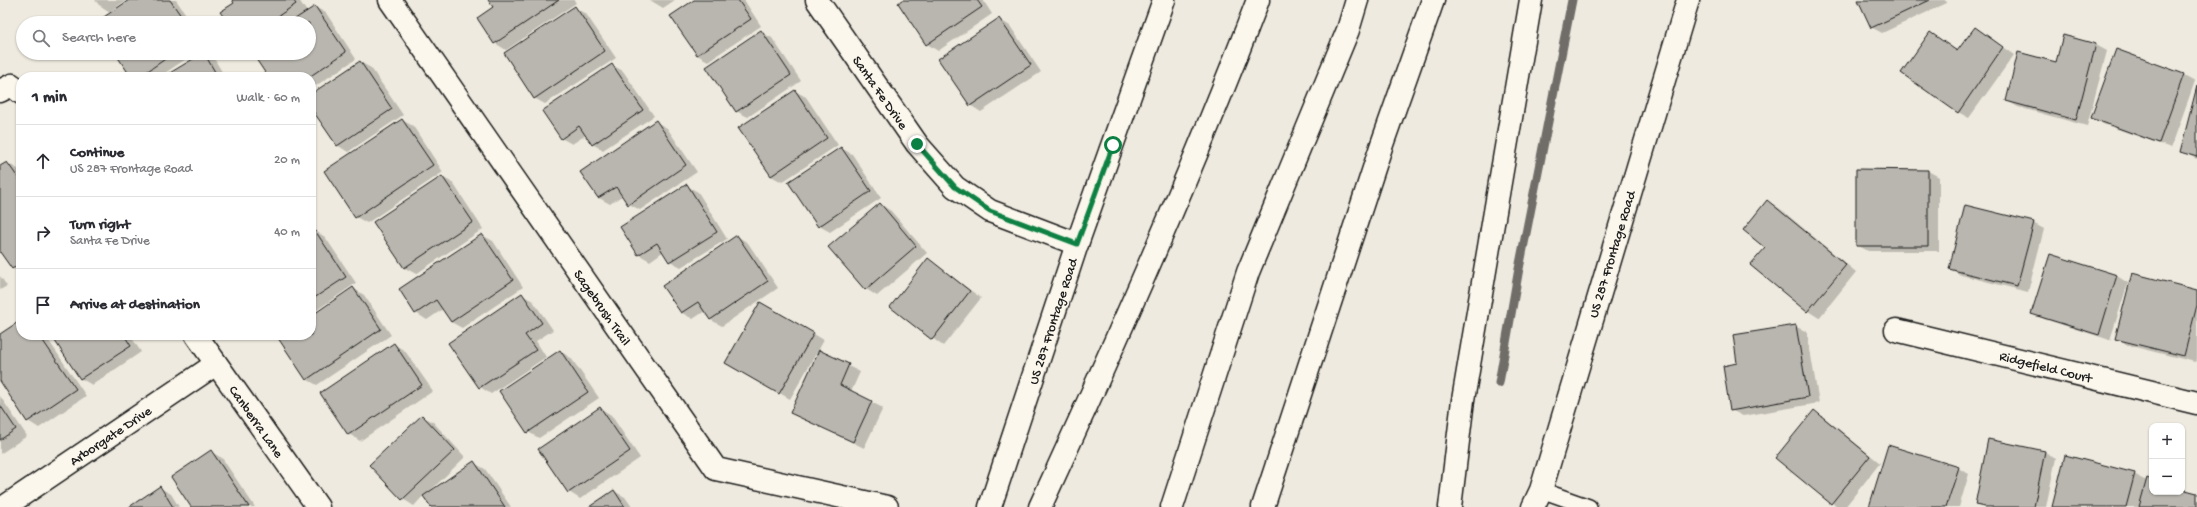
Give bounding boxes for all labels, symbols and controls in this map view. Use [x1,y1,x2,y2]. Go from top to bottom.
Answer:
search box [16,16,316,60]
icon: search [30,27,52,49]
text: Search here [62,29,136,47]
street label: Santa Fe Drive [847,53,911,134]
text: 1 min [32,88,67,108]
text: Walk · 60 m [237,91,300,106]
route end [908,135,926,153]
route start [1104,136,1122,154]
text: Continue [70,144,124,162]
icon: ahead [32,150,54,172]
text: 20 m [274,153,300,168]
text: US 287 Frontage Road [70,162,192,177]
street label: US 287 Frontage Road [1586,188,1641,320]
text: Turn right [70,216,130,234]
icon: right [32,222,54,244]
text: 40 m [274,225,300,240]
text: Santa Fe Drive [70,234,150,249]
street label: US 287 Frontage Road [1026,255,1083,387]
street label: Sagebrush Trail [569,267,633,350]
icon: arrive [32,294,54,316]
text: Arrive at destination [70,296,200,314]
street label: Ridgefield Court [1997,349,2095,388]
street label: Canberra Lane [224,383,287,463]
street label: Arborgate Drive [67,403,156,471]
map controls [2149,423,2185,495]
button: + [2149,423,2185,459]
button: − [2149,459,2185,495]

